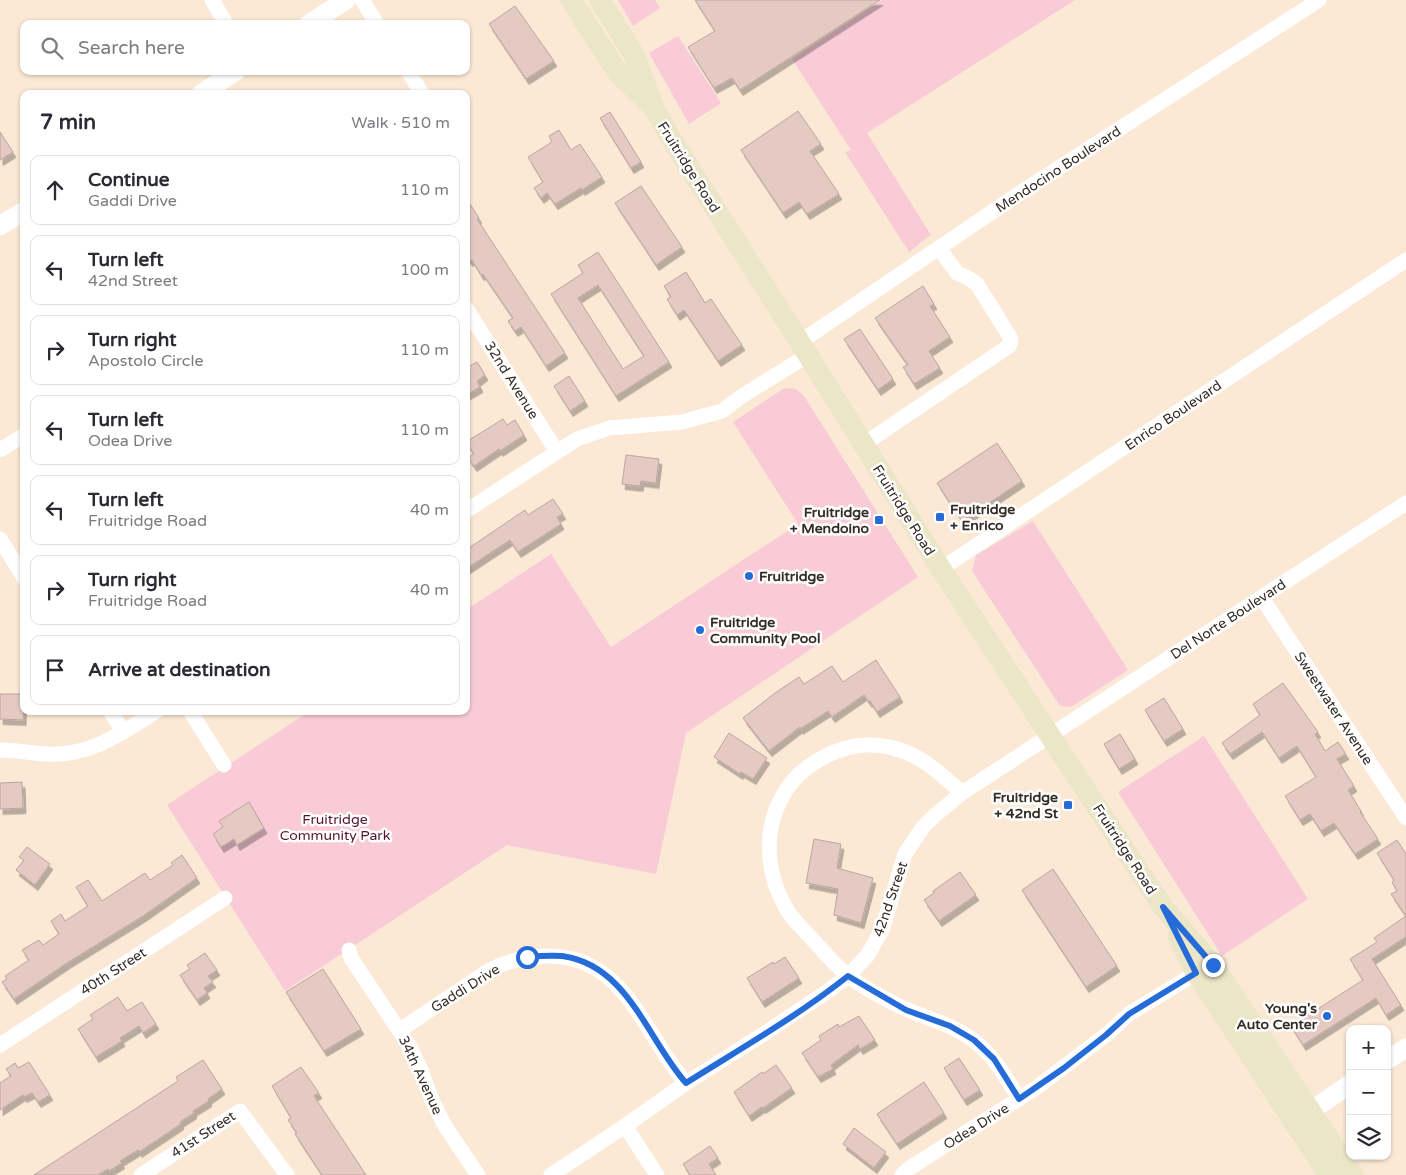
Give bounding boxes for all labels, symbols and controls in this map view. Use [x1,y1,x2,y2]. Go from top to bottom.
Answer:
search box [20,20,470,75]
icon: search [38,34,66,62]
text: Search here [78,37,185,59]
text: 7 min [40,110,96,135]
text: Walk · 510 m [351,113,450,133]
street label: Fruitridge Road [654,119,723,216]
street label: Mendocino Boulevard [992,123,1124,216]
text: Continue [88,169,170,191]
icon: ahead [41,176,69,204]
text: 110 m [400,180,449,200]
text: Gaddi Drive [88,191,177,211]
text: Turn left [88,249,164,271]
icon: left [41,256,69,284]
text: 100 m [400,260,449,280]
text: 42nd Street [88,271,178,291]
text: Turn right [88,329,176,351]
icon: right [41,336,69,364]
street label: 32nd Avenue [481,338,542,422]
text: 110 m [400,340,449,360]
text: Apostolo Circle [88,351,203,371]
street label: Enrico Boulevard [1122,377,1225,454]
text: Turn left [88,409,164,431]
icon: left [41,416,69,444]
text: 110 m [400,420,449,440]
text: Odea Drive [88,431,172,451]
street label: Fruitridge Road [869,462,938,559]
text: Turn left [88,489,164,511]
icon: left [41,496,69,524]
text: 40 m [410,500,449,520]
place label: Fruitridge + Enrico [950,501,1015,534]
place label: Fruitridge + Mendoino [790,504,869,537]
text: Fruitridge Road [88,511,207,531]
marker: Fruitridge + Enrico [934,511,946,523]
marker: Fruitridge + Mendoino [873,514,885,526]
place label: Fruitridge [759,568,824,585]
text: Turn right [88,569,176,591]
marker: Fruitridge [743,570,755,582]
icon: right [41,576,69,604]
street label: Del Norte Boulevard [1167,576,1289,663]
text: 40 m [410,580,449,600]
text: Fruitridge Road [88,591,207,611]
place label: Fruitridge Community Pool [710,614,820,647]
marker: Fruitridge Community Pool [694,624,706,636]
street label: Sweetwater Avenue [1291,649,1376,768]
icon: arrive [41,656,69,684]
text: Arrive at destination [88,659,271,681]
place label: Fruitridge + 42nd St [993,789,1059,822]
marker: Fruitridge + 42nd St [1062,799,1074,811]
street label: Fruitridge Road [1089,801,1160,898]
park label: Fruitridge Community Park [280,811,391,844]
street label: 42nd Street [870,859,912,939]
street label: 40th Street [77,943,150,999]
route start [516,946,539,969]
route end [1202,954,1225,977]
street label: Gaddi Drive [428,961,503,1016]
place label: Young's Auto Center [1237,1000,1318,1033]
marker: Young's Auto Center [1321,1010,1333,1022]
map controls [1346,1025,1391,1160]
button: + [1346,1025,1391,1070]
street label: 34th Avenue [395,1033,446,1117]
button: − [1346,1070,1391,1115]
street label: Odea Drive [940,1100,1012,1153]
street label: 41st Street [168,1107,239,1161]
button: layers [1346,1115,1391,1160]

